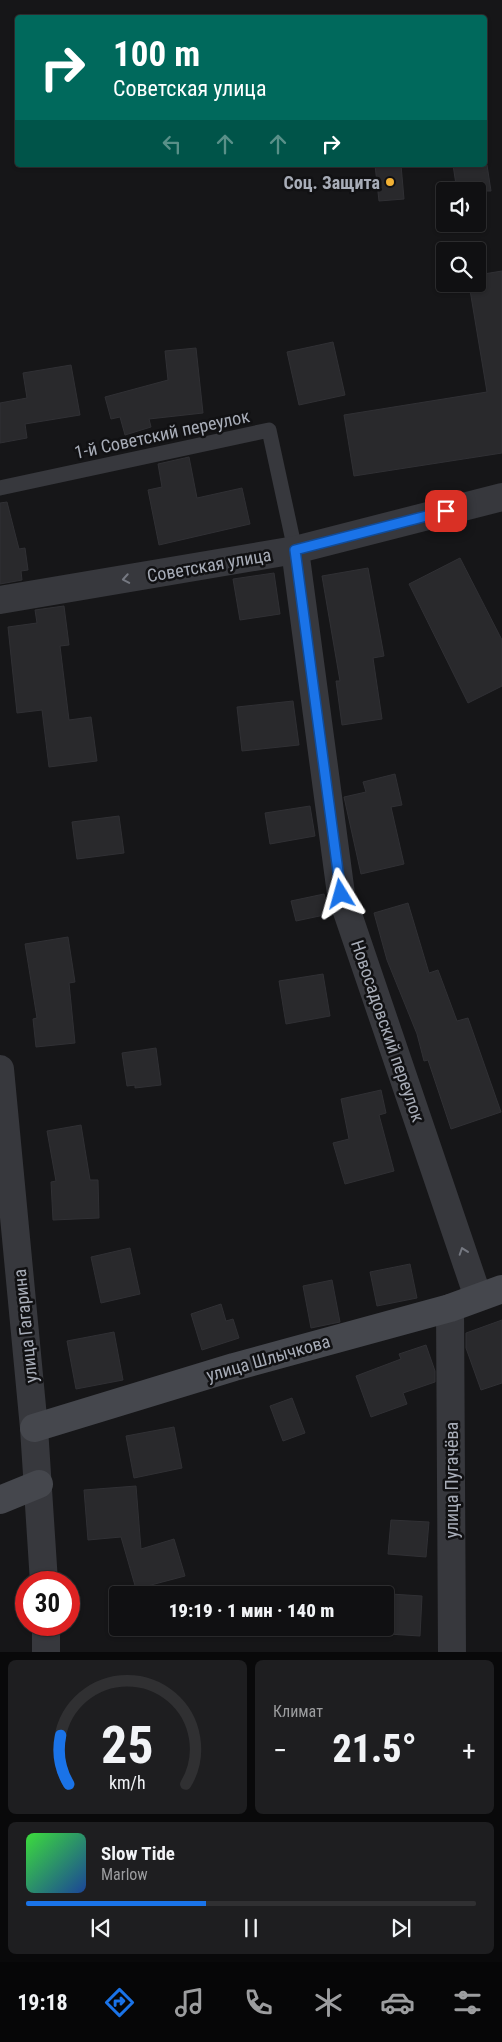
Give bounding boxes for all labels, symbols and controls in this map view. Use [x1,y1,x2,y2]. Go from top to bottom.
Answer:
text: 100 m [113,34,200,75]
icon: right [30,35,95,100]
text: Советская улица [113,76,266,101]
icon: left [158,130,186,158]
icon: ahead [211,130,239,158]
icon: ahead [264,130,292,158]
icon: right [317,130,345,158]
place label: Соц. Защита [284,172,380,193]
marker: Соц. Защита [384,176,396,188]
map controls [436,182,486,292]
button: sound [436,182,486,232]
button: search [436,242,486,292]
street label: 1-й Советский переулок [73,405,252,463]
pin [425,490,467,532]
icon: arrive [432,497,460,525]
street label: Советская улица [145,544,273,586]
one-way arrow [122,573,131,583]
position arrow [314,867,366,919]
street label: Новосадовский переулок [347,937,429,1125]
one-way arrow [459,1247,469,1255]
street label: улица Гагарина [9,1268,41,1384]
street label: улица Шлычкова [204,1330,332,1386]
street label: улица Пугачёва [441,1422,462,1538]
speed limit sign: 30 [15,1571,80,1636]
text: 19:19 · 1 мин · 140 m [169,1599,334,1622]
text: Климат [273,1702,323,1721]
text: 25 [101,1715,154,1776]
text: 21.5° [332,1727,417,1771]
text: − [273,1734,287,1767]
text: + [462,1734,476,1767]
text: km/h [109,1772,146,1793]
text: Slow Tide [101,1842,175,1865]
text: Marlow [101,1865,148,1884]
icon: previous [87,1914,115,1942]
icon: pause [237,1914,265,1942]
icon: next [387,1914,415,1942]
icon: directions [102,1985,137,2020]
icon: music [172,1985,207,2020]
icon: phone [241,1985,276,2020]
icon: climate [311,1985,346,2020]
icon: car [380,1985,415,2020]
icon: filters [450,1985,485,2020]
text: 19:18 [17,1990,68,2015]

